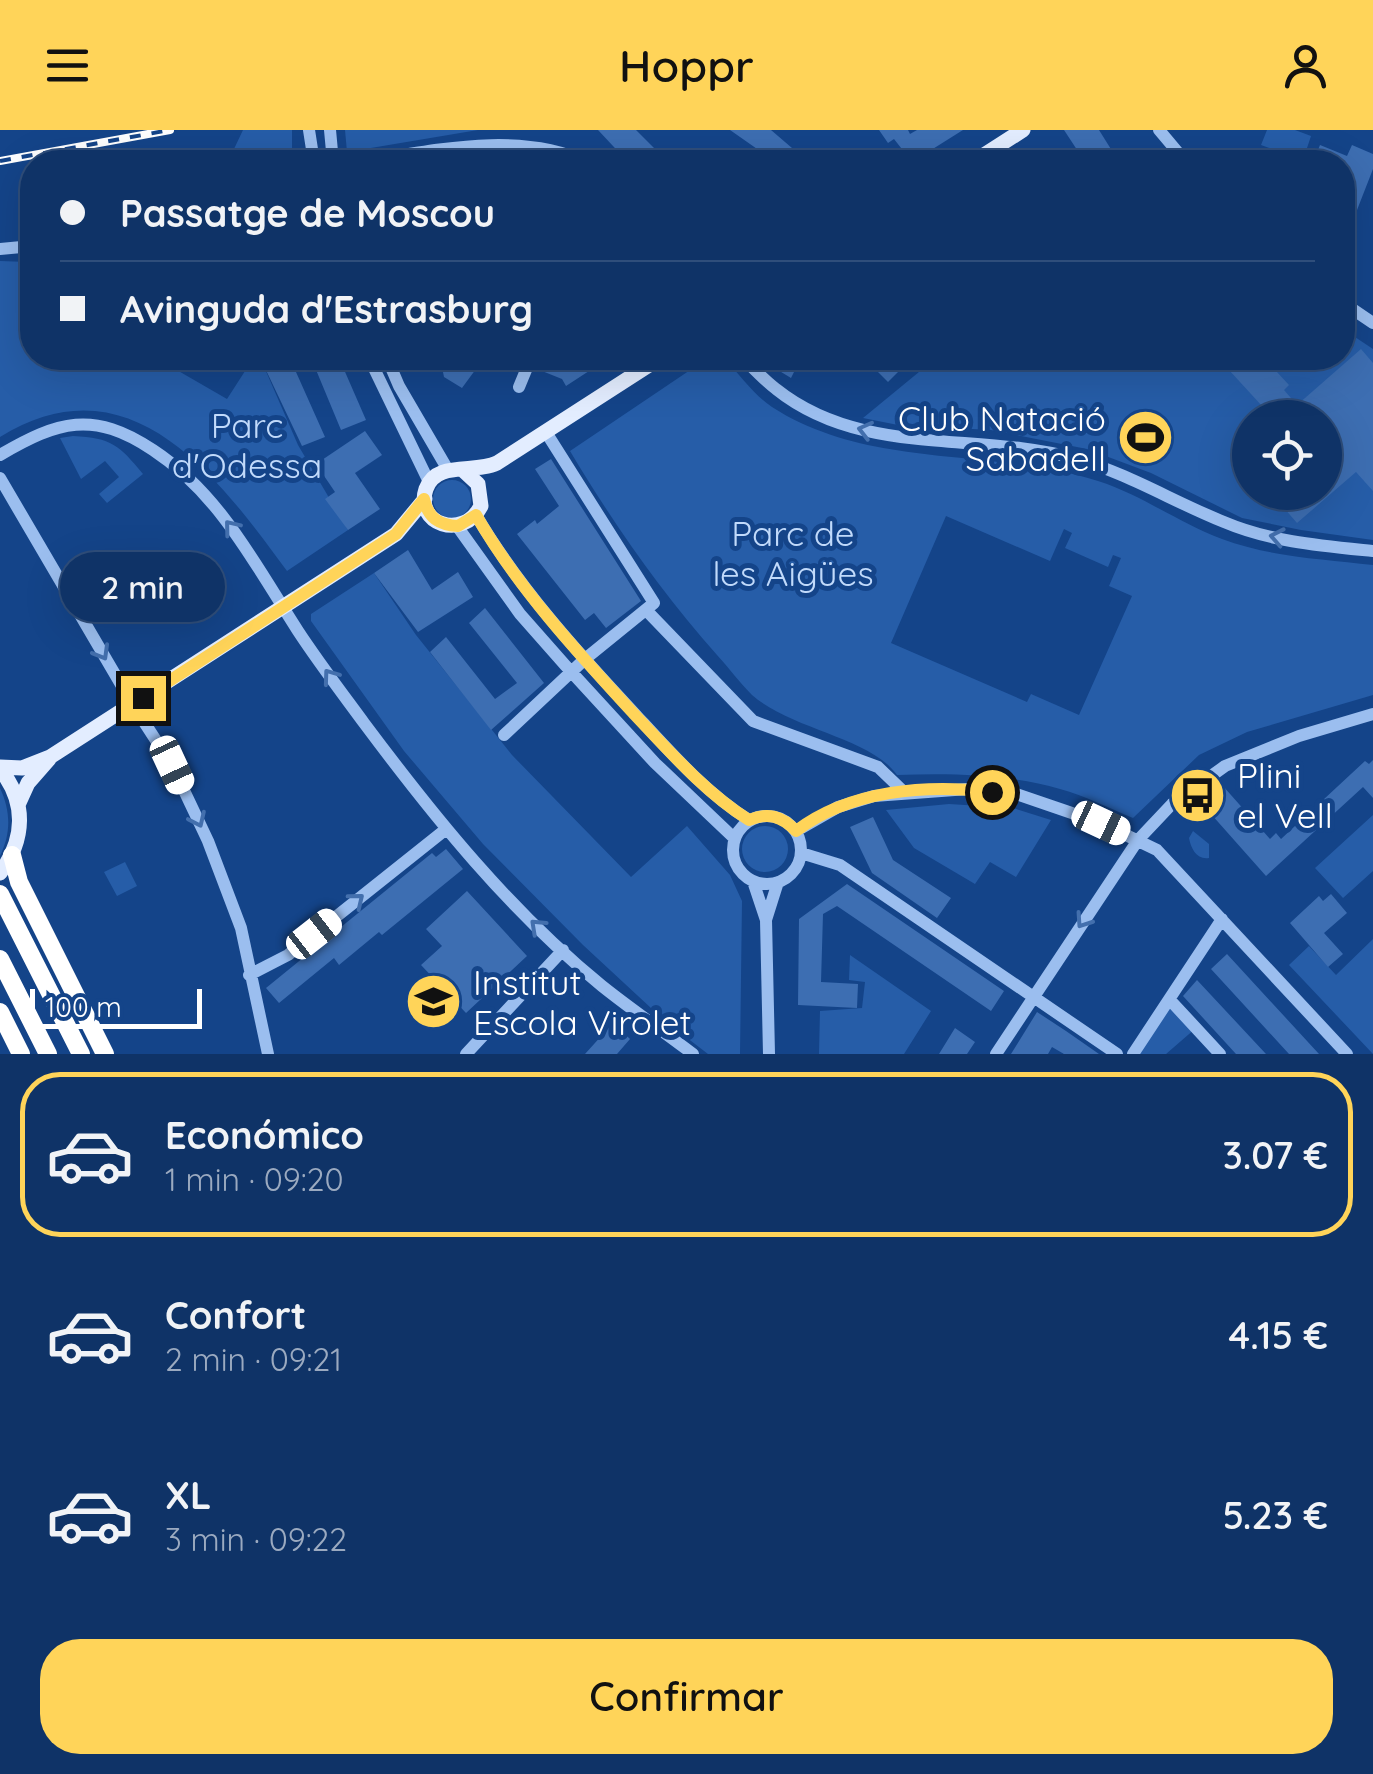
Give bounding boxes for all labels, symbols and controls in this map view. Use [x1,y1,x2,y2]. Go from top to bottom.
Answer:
text: Hoppr [619,37,754,93]
icon: menu [40,38,95,93]
icon: person [1278,38,1333,93]
text: Passatge de Moscou [120,189,495,237]
text: Avinguda d'Estrasburg [120,285,533,333]
place label: Club Natació Sabadell [898,396,1106,480]
map controls [1232,400,1342,510]
button: locate [1232,400,1342,510]
park label: Parc d'Odessa [172,403,322,487]
sports icon: Club Natació Sabadell [1115,408,1175,468]
one-way arrow [857,421,874,442]
park label: Parc de les Aigües [712,511,874,595]
one-way arrow [225,520,243,538]
one-way arrow [1268,528,1285,549]
callout: 2 min [61,553,226,623]
text: 2 min [101,567,184,607]
one-way arrow [90,642,109,660]
one-way arrow [324,669,342,687]
route end [121,676,166,721]
car [146,731,198,799]
place label: Plini el Vell [1237,753,1333,837]
bus stop icon: Plini el Vell [1168,765,1228,825]
route start [970,770,1015,815]
car [1067,797,1135,849]
one-way arrow [186,810,206,828]
one-way arrow [346,895,364,912]
car [281,904,347,964]
one-way arrow [1077,909,1095,928]
one-way arrow [530,920,549,938]
place label: Institut Escola Virolet [473,960,691,1044]
school or university icon: Institut Escola Virolet [404,972,464,1032]
scale bar [30,984,202,1028]
text: 100 m [45,989,122,1024]
icon: car [45,1110,135,1200]
text: Económico [165,1111,364,1159]
text: 3.07 € [1222,1131,1328,1179]
text: 1 min · 09:20 [165,1159,343,1199]
icon: car [45,1290,135,1380]
text: Confort [165,1291,306,1339]
text: 4.15 € [1229,1311,1328,1359]
text: 2 min · 09:21 [165,1339,342,1379]
icon: car [45,1470,135,1560]
text: XL [165,1471,211,1519]
text: 5.23 € [1223,1491,1328,1539]
text: 3 min · 09:22 [165,1519,347,1559]
button: Confirmar [40,1639,1333,1754]

